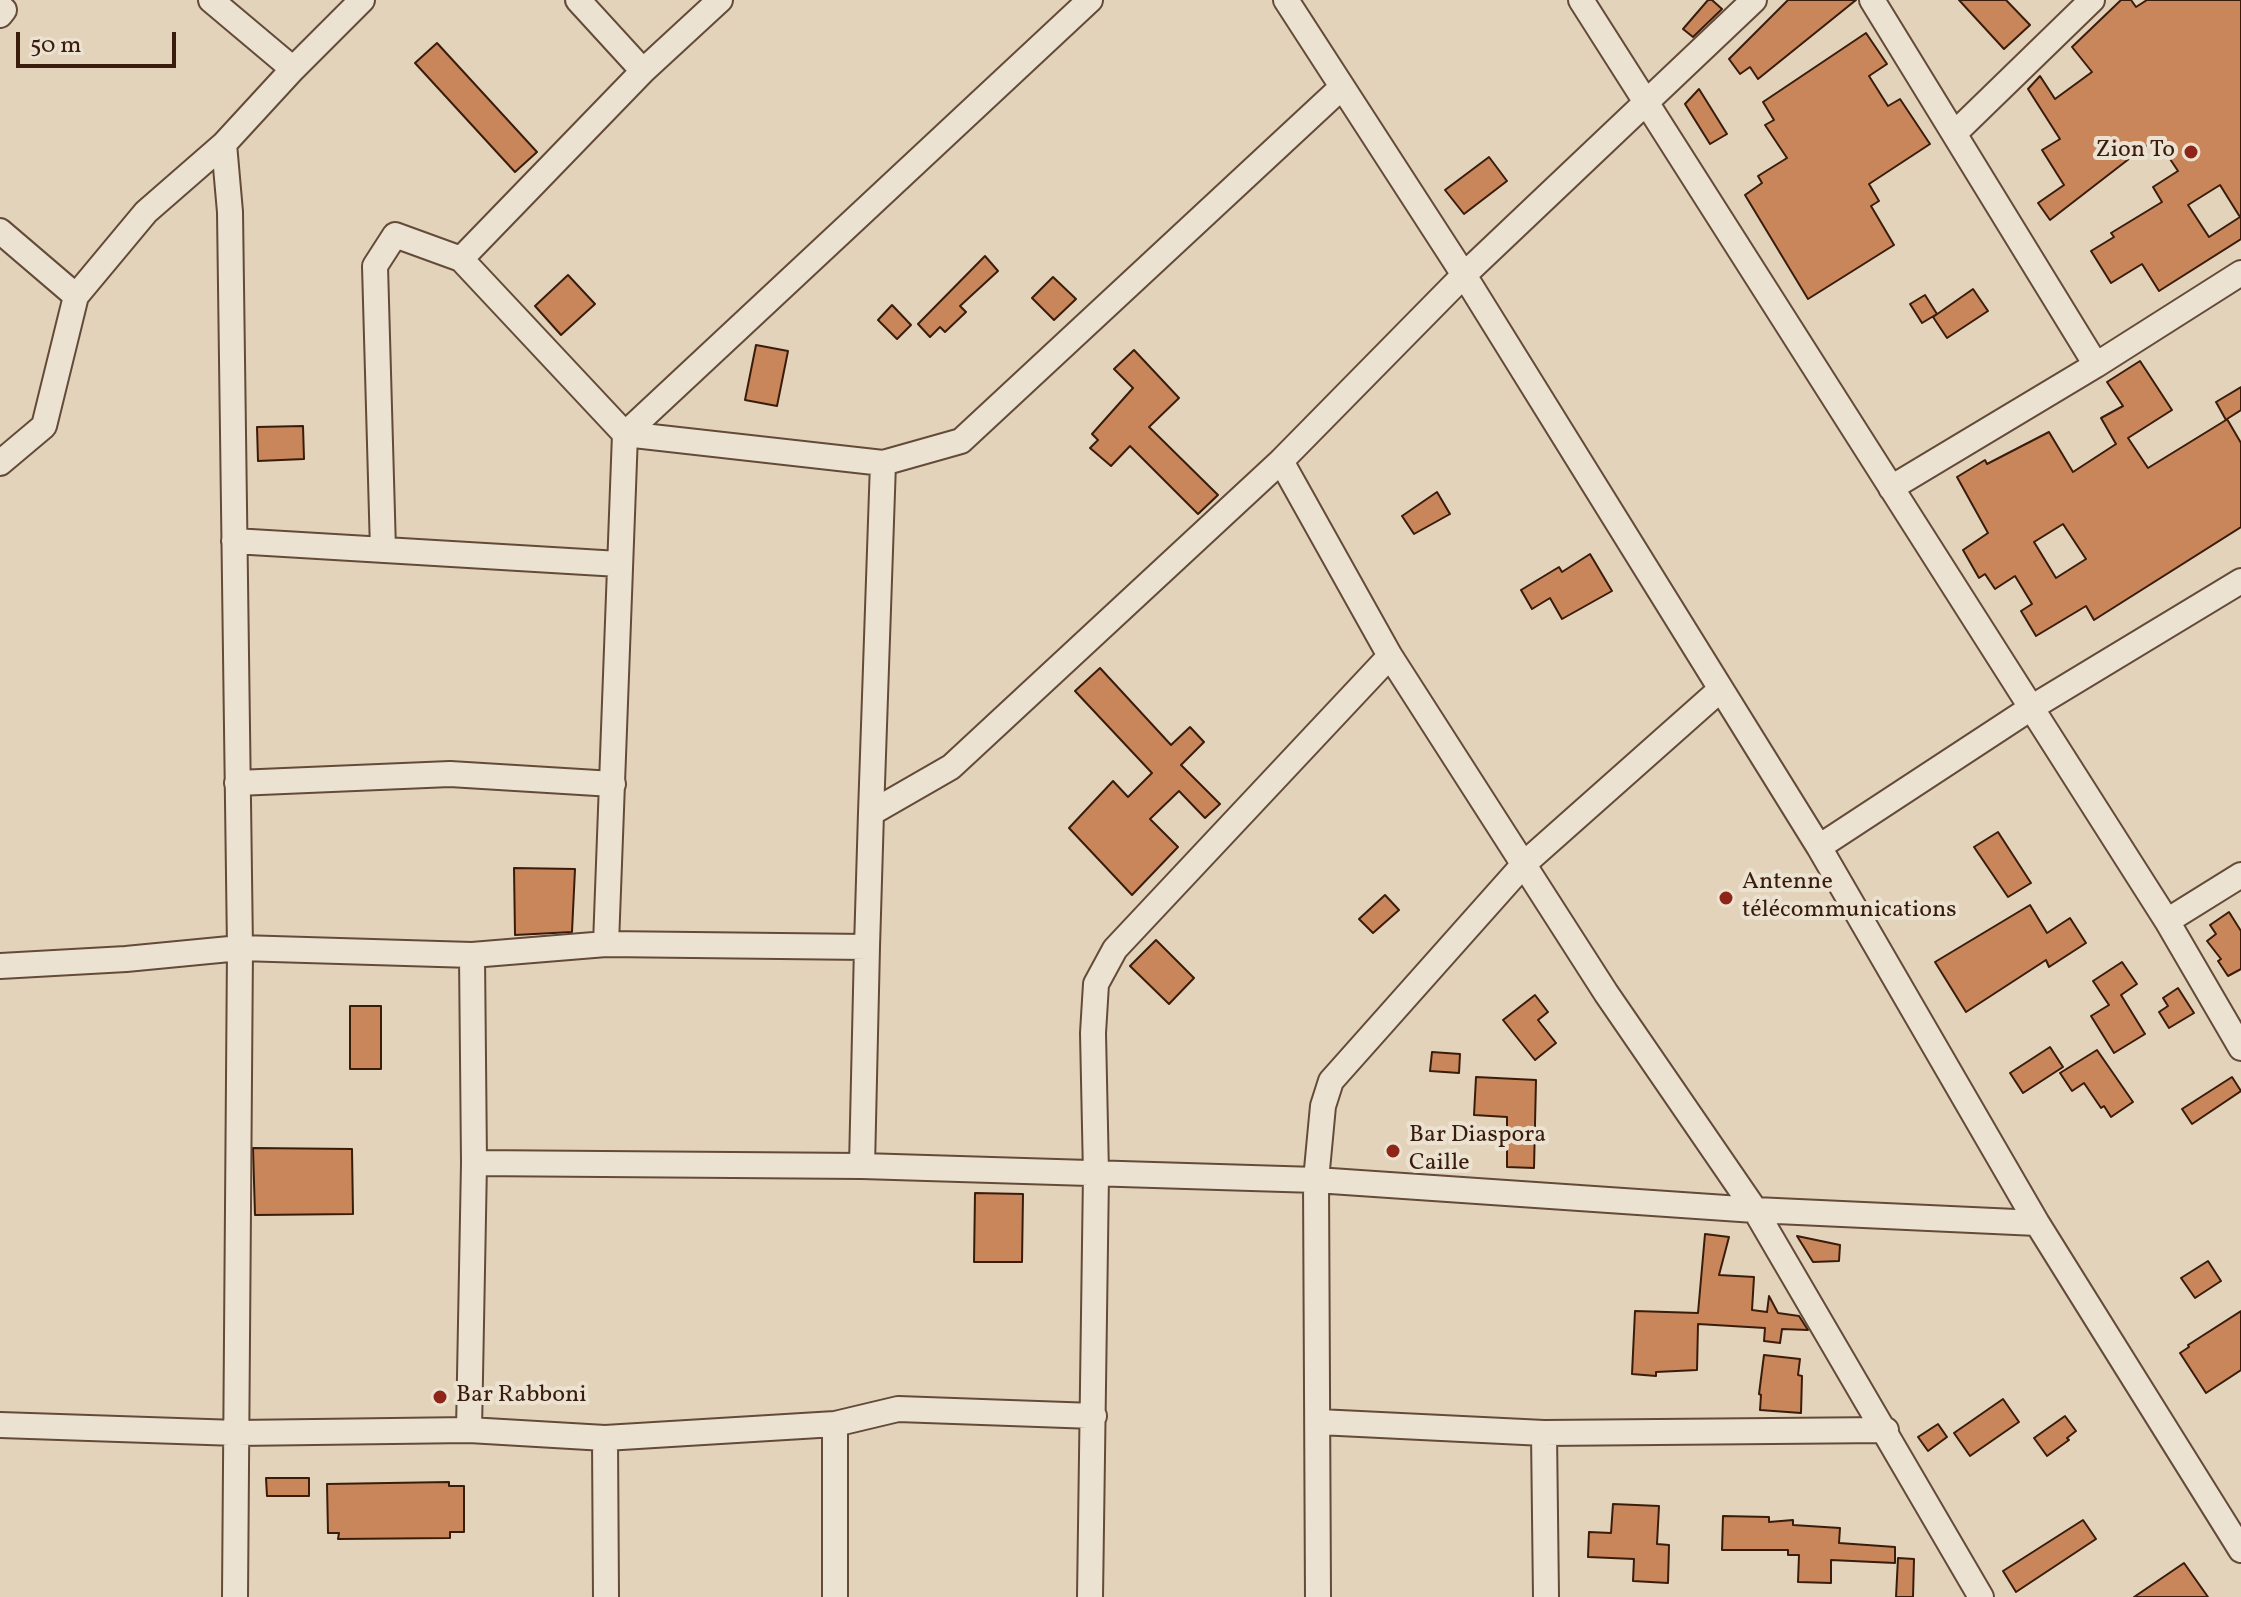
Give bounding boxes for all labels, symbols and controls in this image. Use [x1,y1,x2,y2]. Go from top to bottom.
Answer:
scale bar [20,16,180,66]
text: 50 m [30,29,82,63]
place label: Zion To [2096,138,2175,166]
marker: Zion To [2182,143,2200,161]
place label: Antenne télécommunications [1742,870,1957,926]
marker: Antenne télécommunications [1717,889,1735,907]
place label: Bar Diaspora Caille [1409,1123,1546,1179]
marker: Bar Diaspora Caille [1384,1142,1402,1160]
place label: Bar Rabboni [456,1383,586,1411]
marker: Bar Rabboni [431,1388,449,1406]

